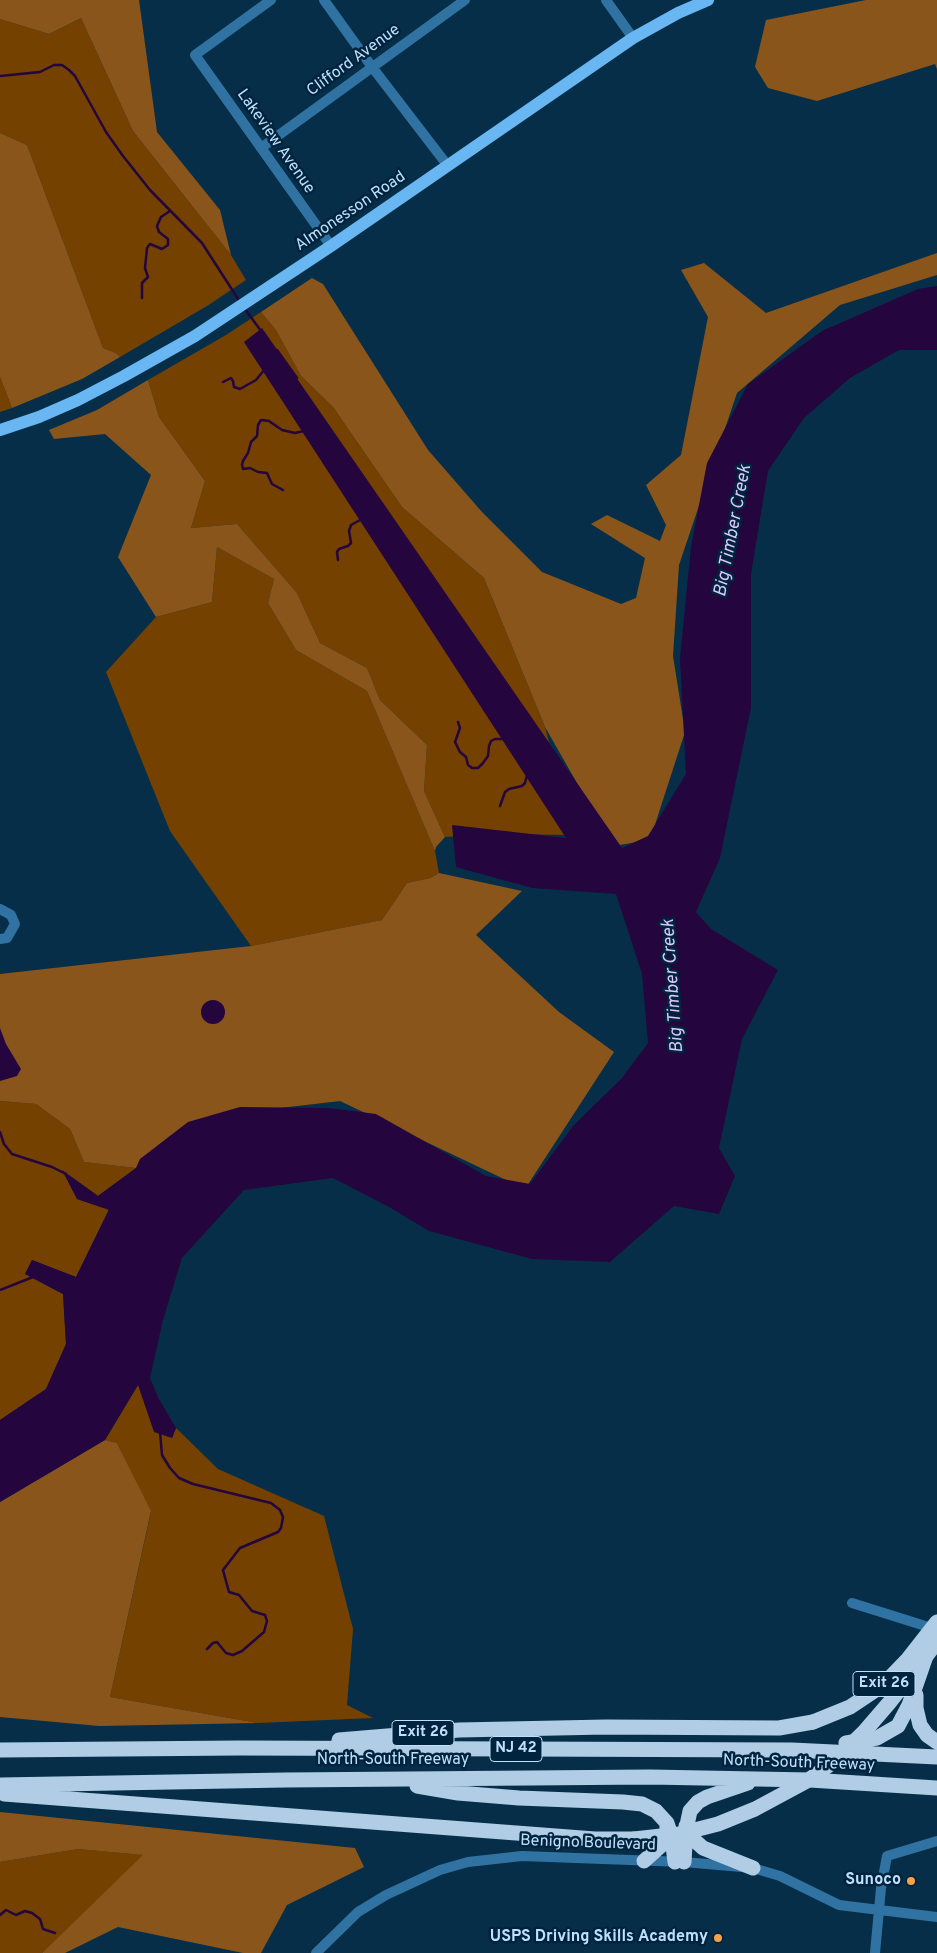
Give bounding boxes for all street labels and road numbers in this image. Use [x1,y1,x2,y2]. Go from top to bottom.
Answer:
street label: Clifford Avenue [304,21,404,101]
street label: Lakeview Avenue [232,86,318,198]
street label: Almonesson Road [292,168,410,256]
road number: Exit 26 [853,1672,915,1696]
road number: Exit 26 [392,1720,454,1746]
road number: NJ 42 [490,1736,542,1762]
street label: North-South Freeway [317,1751,469,1771]
street label: North-South Freeway [723,1752,875,1776]
street label: Benigno Boulevard [520,1832,656,1856]

